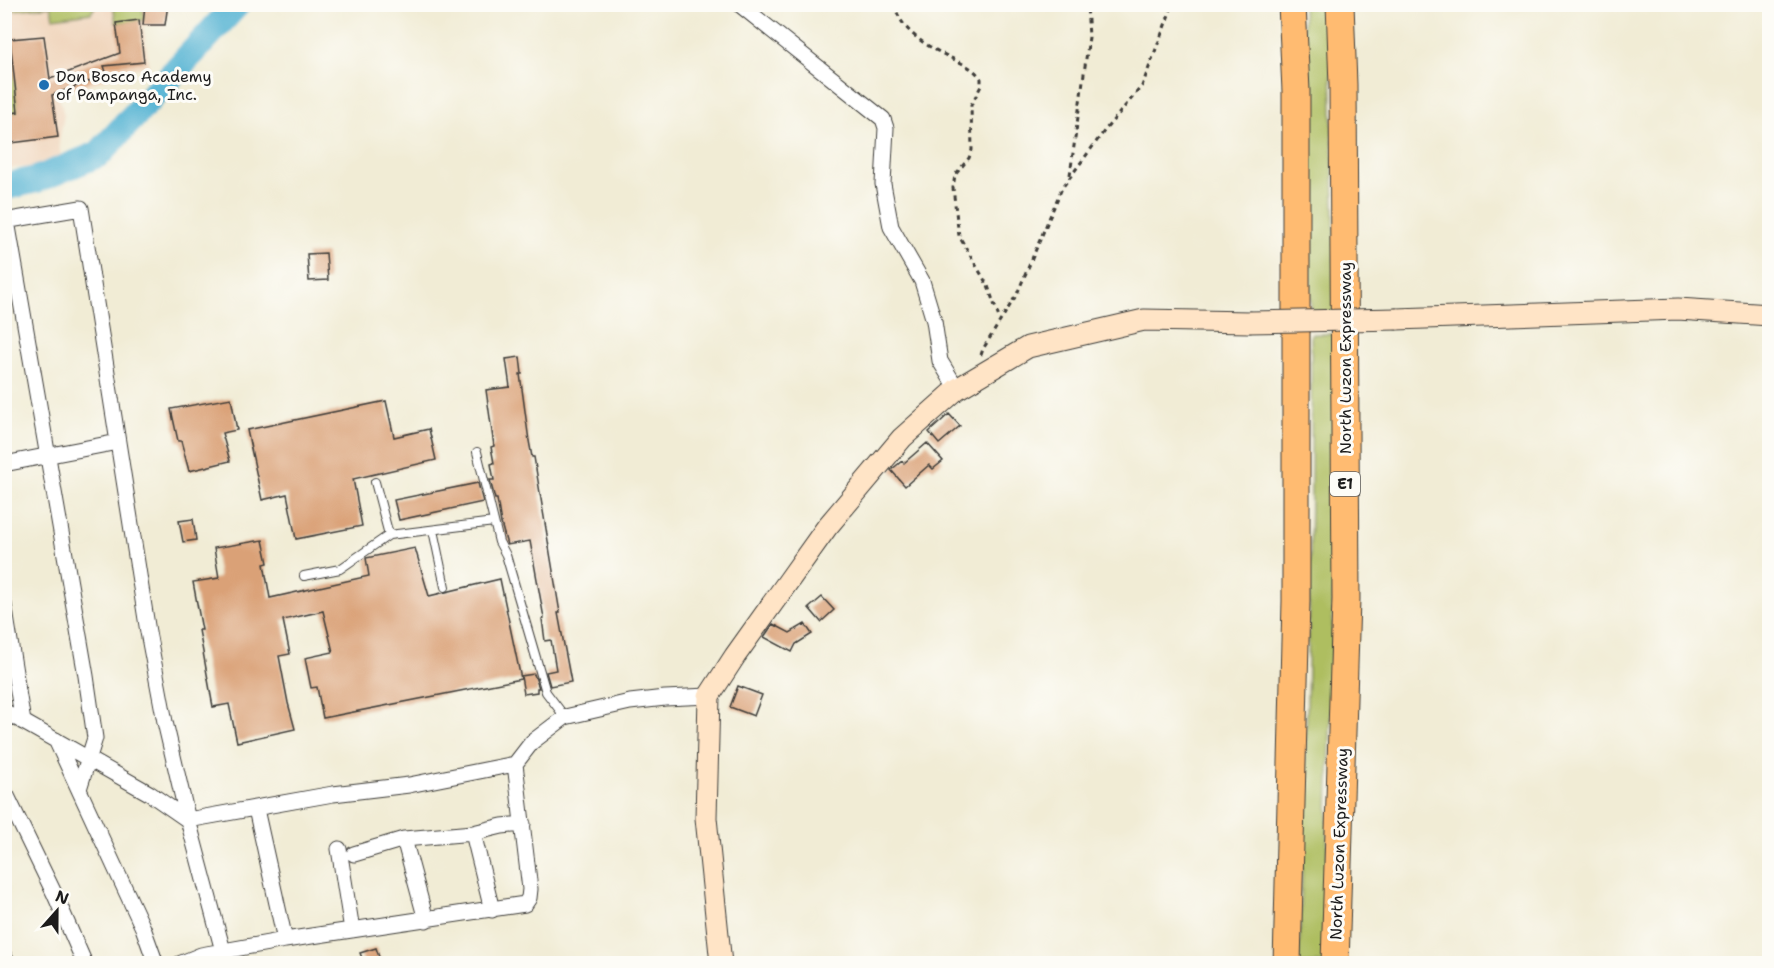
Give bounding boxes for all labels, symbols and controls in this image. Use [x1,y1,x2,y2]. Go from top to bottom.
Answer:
place label: Don Bosco Academy of Pampanga, Inc. [56,66,212,105]
marker: Don Bosco Academy of Pampanga, Inc. [37,78,51,92]
street label: North Luzon Expressway [1335,262,1356,454]
road number: E1 [1330,472,1360,496]
street label: North Luzon Expressway [1325,748,1353,940]
north arrow [27,881,87,941]
text: N [53,885,72,910]

